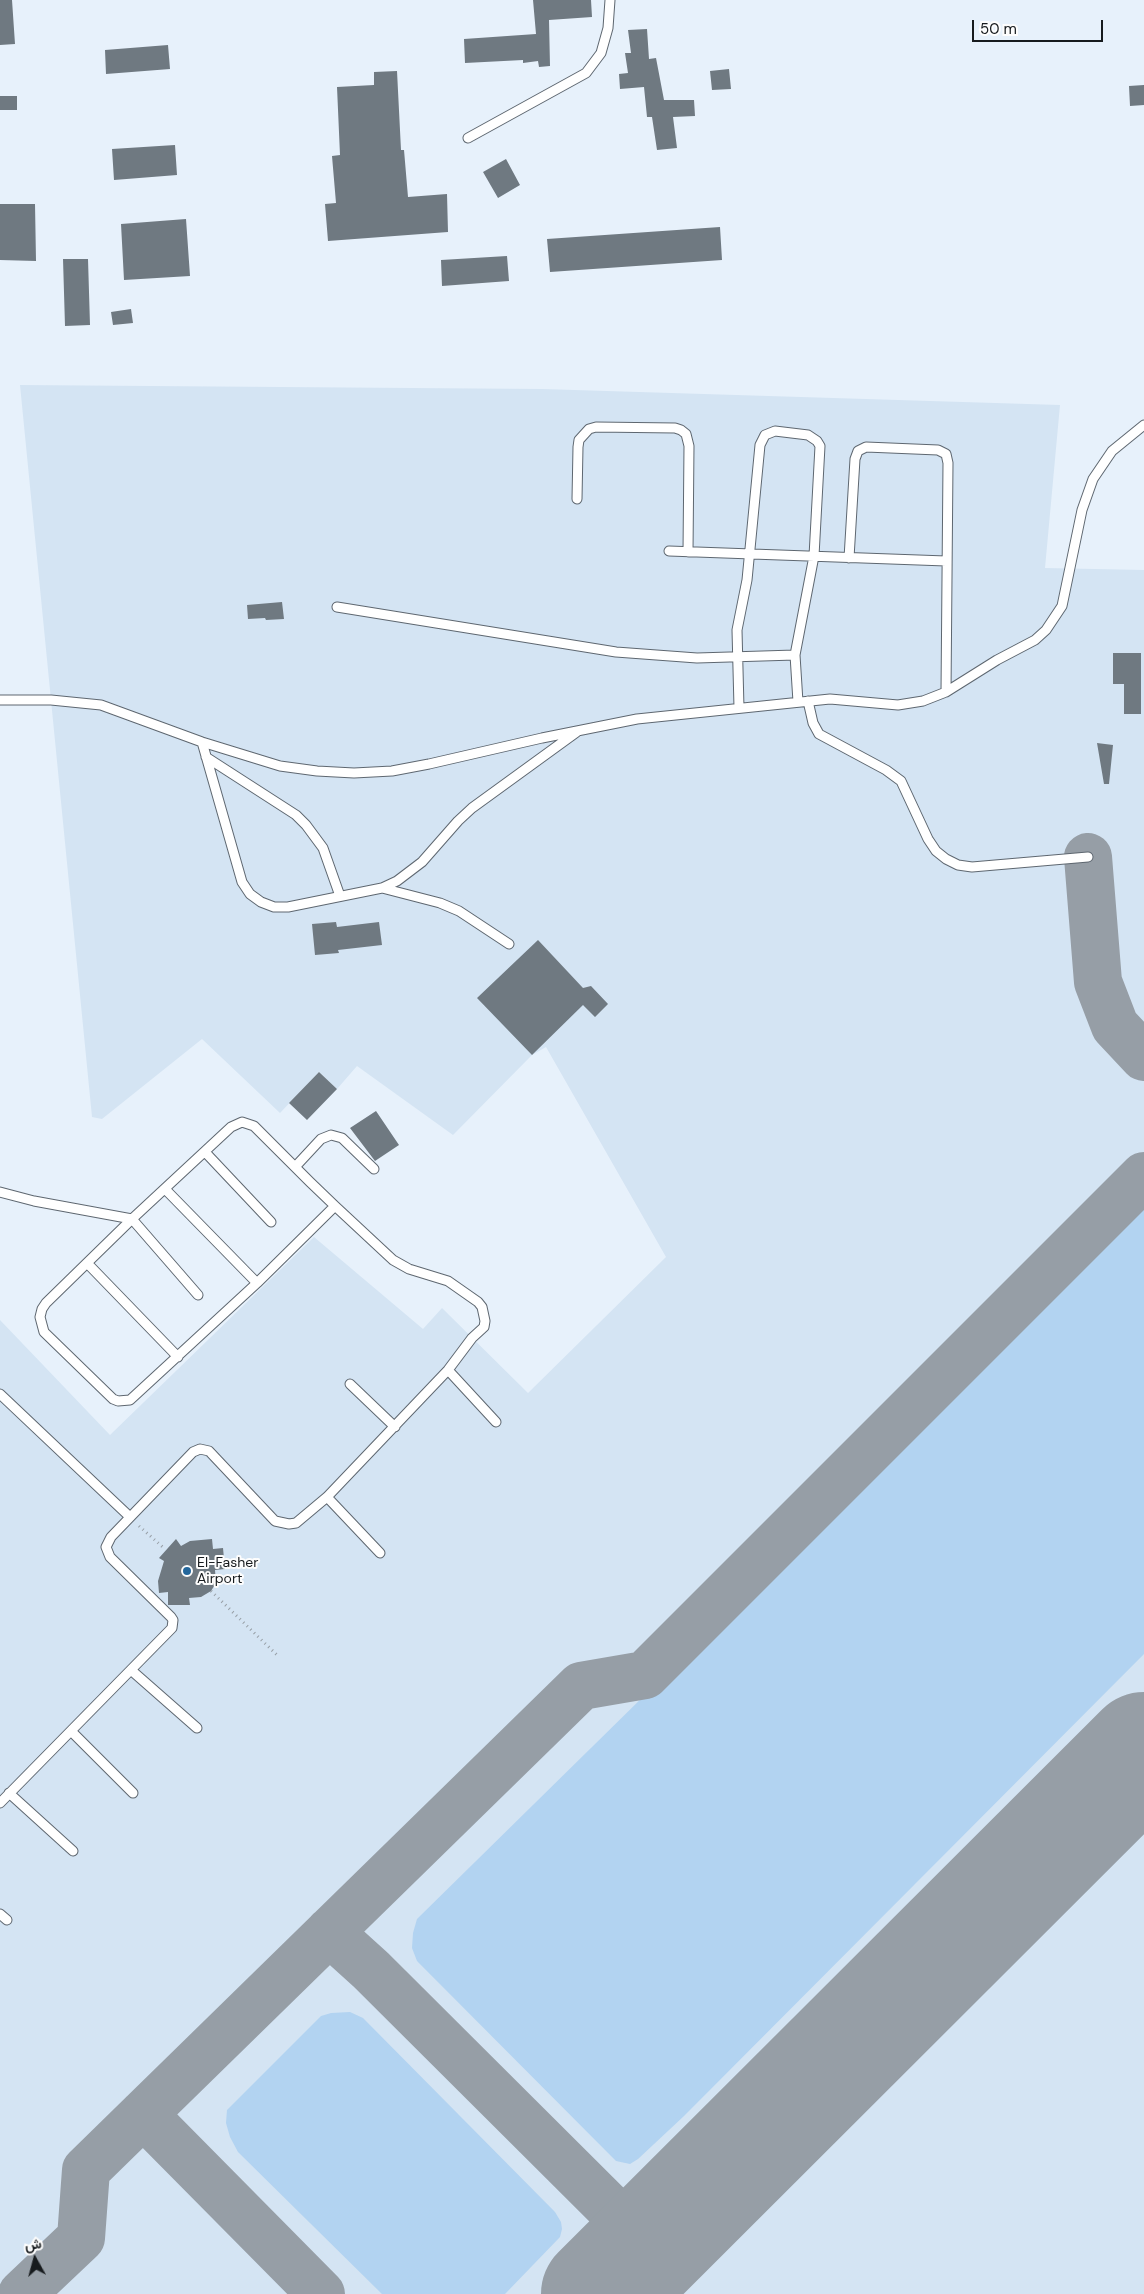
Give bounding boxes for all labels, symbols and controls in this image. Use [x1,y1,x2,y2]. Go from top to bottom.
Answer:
scale bar [974,10,1105,42]
text: 50 m [980,19,1017,39]
place label: El-Fasher Airport [197,1555,258,1588]
marker: El-Fasher Airport [181,1565,193,1577]
north arrow [10,2234,60,2284]
text: ش [24,2234,43,2254]

